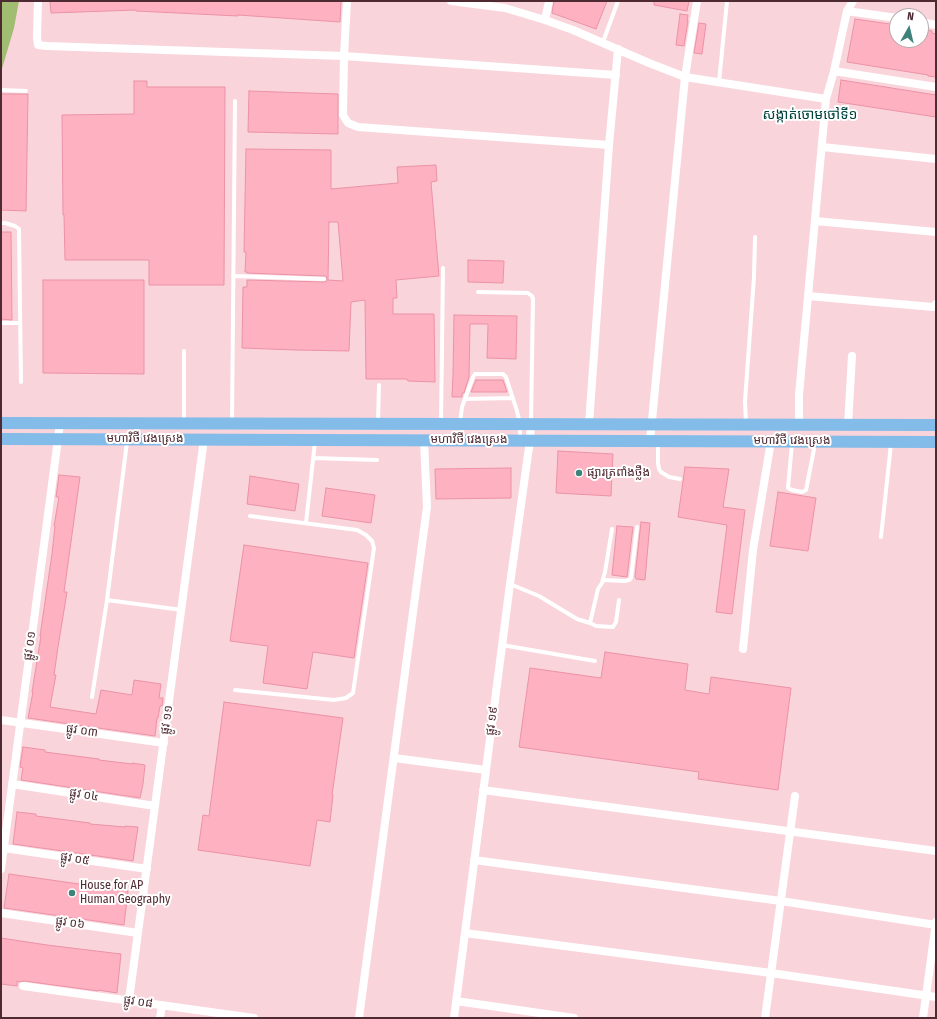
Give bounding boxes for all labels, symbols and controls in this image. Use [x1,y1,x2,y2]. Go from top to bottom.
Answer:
north arrow [889,8,929,48]
text: N [906,10,915,24]
district label: សង្កាត់ចោមចៅទី១ [763,107,857,123]
street label: មហាវិថី វេងស្រេង [106,432,184,446]
street label: មហាវិថី វេងស្រេង [430,433,508,447]
street label: មហាវិថី វេងស្រេង [753,434,831,448]
place label: ផ្សារត្រពាំងថ្លឹង [587,466,650,480]
marker: ផ្សារត្រពាំងថ្លឹង [574,468,584,478]
street label: ផ្លូវ ០១ [21,630,39,662]
street label: ផ្លូវ ១១ [158,704,176,736]
street label: ផ្លូវ ១៩ [483,705,501,737]
street label: ផ្លូវ ០៣ [65,722,99,740]
street label: ផ្លូវ ០៤ [68,786,100,804]
street label: ផ្លូវ ០៥ [59,850,91,868]
place label: House for AP Human Geography [80,879,170,907]
marker: House for AP Human Geography [67,888,77,898]
street label: ផ្លូវ ០៦ [54,914,86,932]
street label: ផ្លូវ ០៨ [122,993,154,1011]

